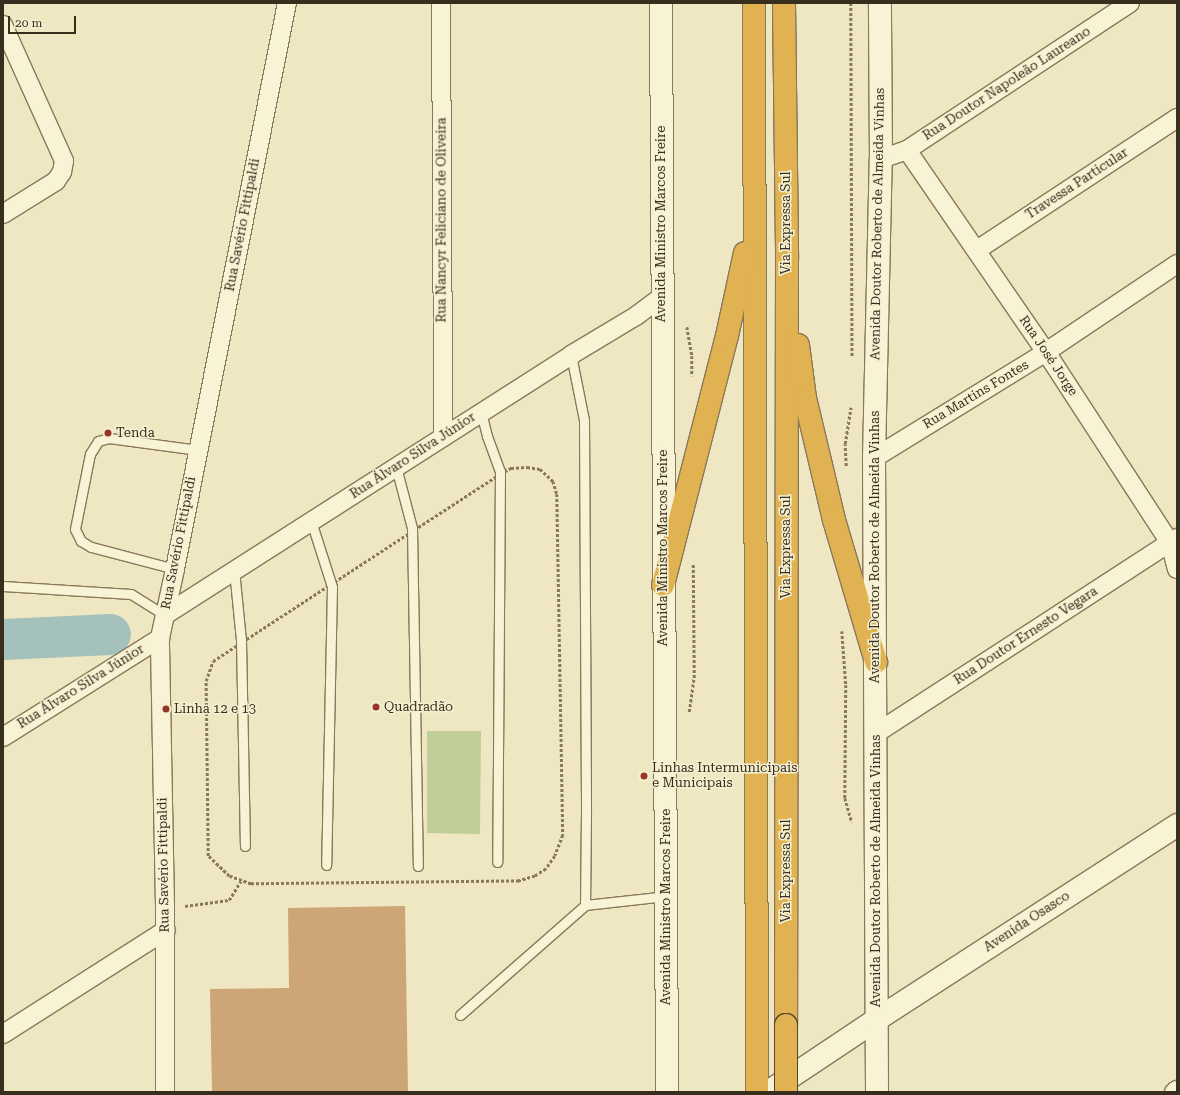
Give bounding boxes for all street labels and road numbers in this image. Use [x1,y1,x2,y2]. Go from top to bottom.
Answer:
street label: Rua Doutor Napoleão Laureano [920,24,1094,144]
street label: Avenida Doutor Roberto de Almeida Vinhas [868,88,888,360]
street label: Rua Nancyr Feliciano de Oliveira [434,117,450,323]
street label: Avenida Ministro Marcos Freire [653,126,669,322]
street label: Travessa Particular [1023,145,1131,223]
street label: Rua Savério Fittipaldi [222,157,264,293]
street label: Via Expressa Sul [778,171,794,275]
street label: Rua José Jorge [1015,313,1081,399]
street label: Rua Martins Fontes [920,357,1032,433]
street label: Rua Álvaro Silva Júnior [347,410,479,502]
street label: Avenida Doutor Roberto de Almeida Vinhas [867,411,883,683]
street label: Avenida Ministro Marcos Freire [655,450,671,646]
street label: Rua Savério Fittipaldi [158,475,200,611]
street label: Via Expressa Sul [778,495,794,599]
street label: Rua Doutor Ernesto Vegara [951,584,1101,688]
street label: Rua Álvaro Silva Júnior [15,642,147,732]
street label: Avenida Doutor Roberto de Almeida Vinhas [868,735,884,1007]
street label: Rua Savério Fittipaldi [155,797,173,933]
street label: Avenida Ministro Marcos Freire [658,809,674,1005]
street label: Via Expressa Sul [778,819,794,923]
street label: Avenida Osasco [981,888,1073,956]

